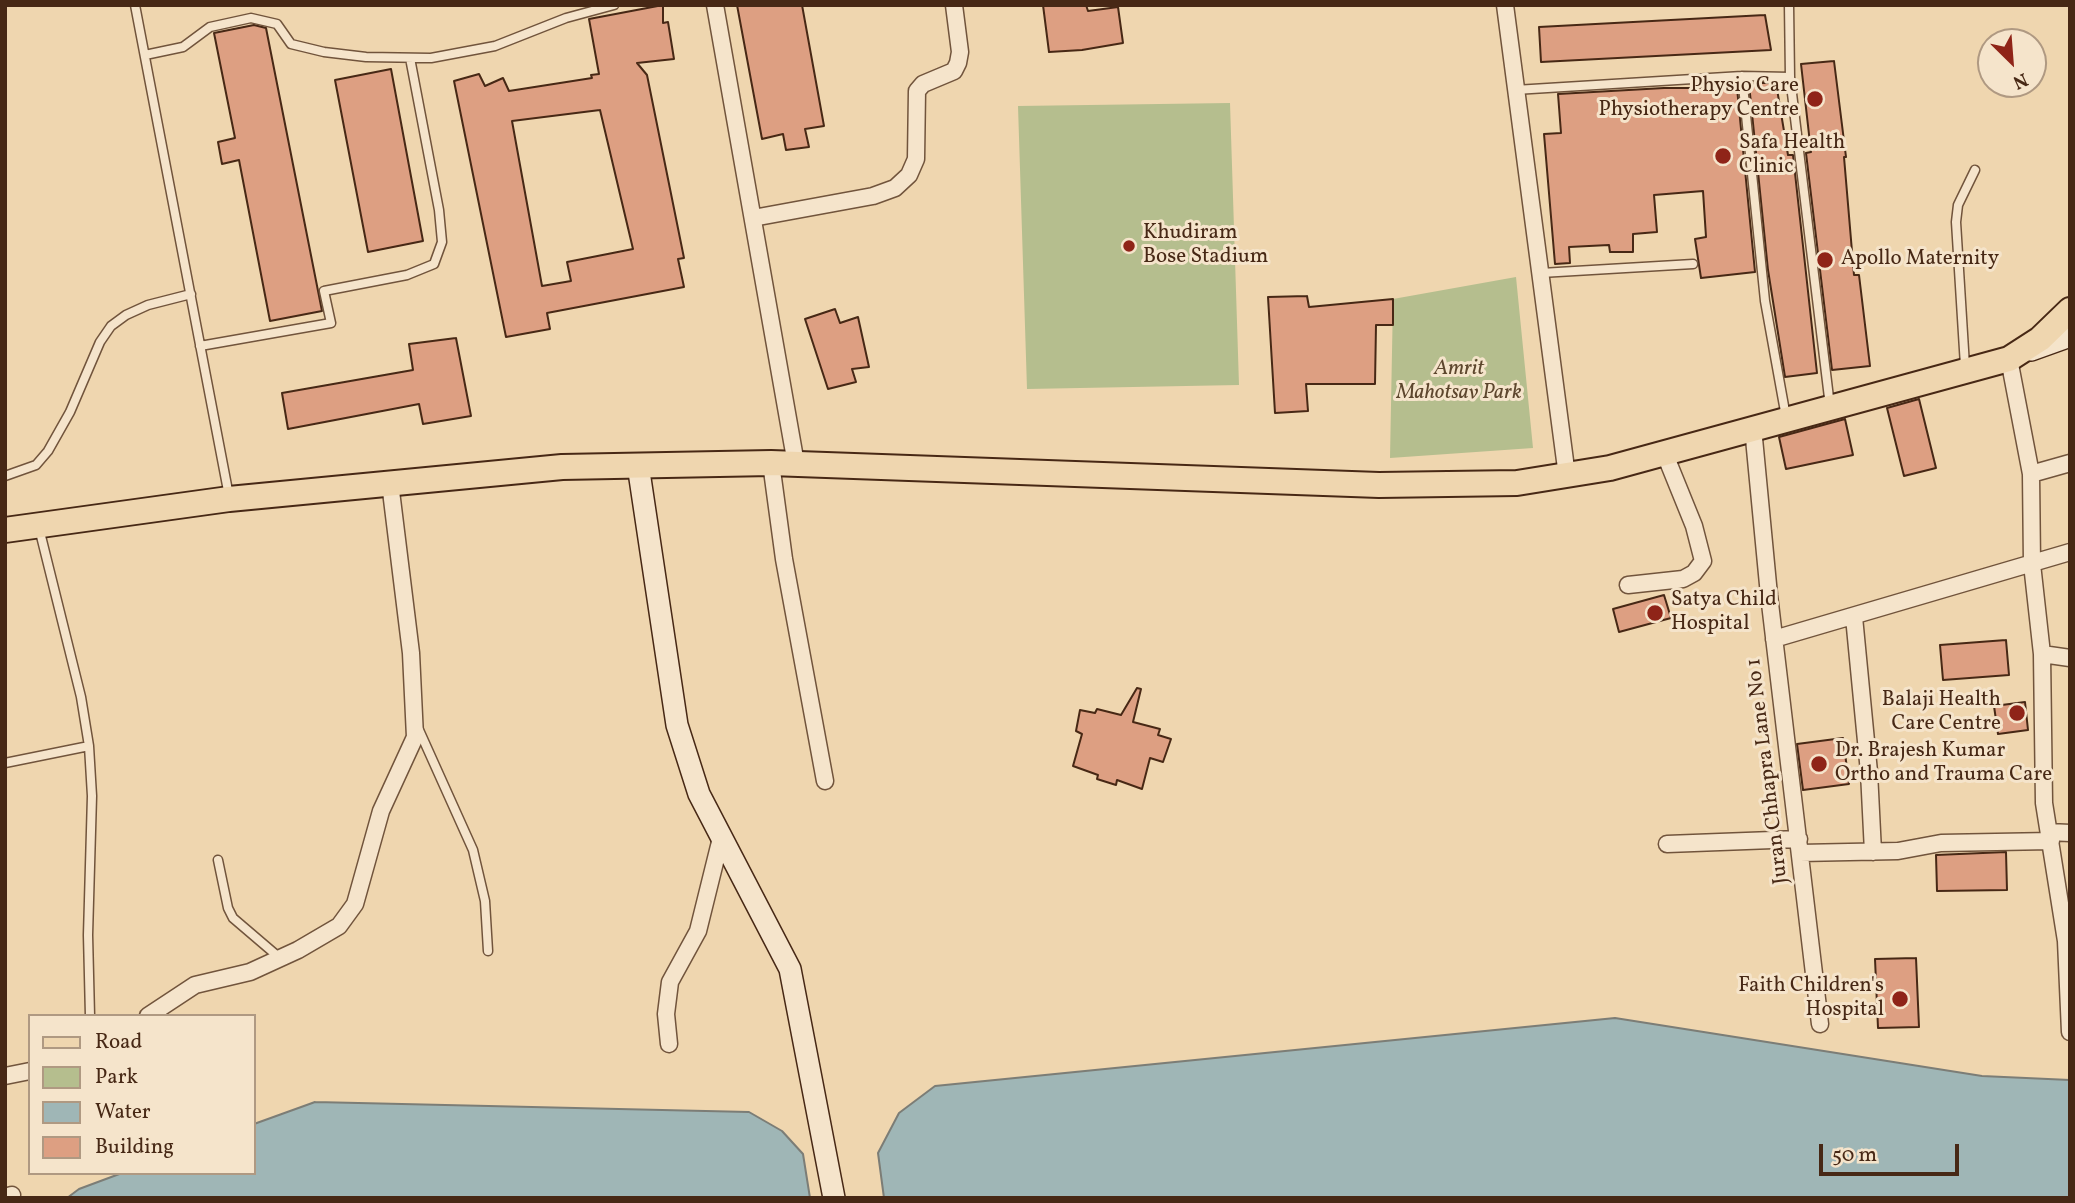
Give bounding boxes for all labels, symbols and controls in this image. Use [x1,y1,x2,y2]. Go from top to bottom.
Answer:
north arrow [1977,28,2047,98]
text: N [2008,66,2032,95]
place label: Physio Care Physiotherapy Centre [1598,74,1799,124]
marker: Physio Care Physiotherapy Centre [1805,89,1825,109]
place label: Safa Health Clinic [1739,131,1845,181]
marker: Safa Health Clinic [1713,146,1733,166]
place label: Khudiram Bose Stadium [1143,221,1268,271]
marker: Khudiram Bose Stadium [1121,238,1137,254]
place label: Apollo Maternity [1841,247,1999,273]
marker: Apollo Maternity [1815,250,1835,270]
park label: Amrit Mahotsav Park [1396,357,1522,407]
place label: Satya Child Hospital [1671,588,1777,638]
marker: Satya Child Hospital [1645,603,1665,623]
street label: Juran Chhapra Lane No 1 [1743,657,1795,885]
place label: Balaji Health Care Centre [1882,688,2001,738]
marker: Balaji Health Care Centre [2007,703,2027,723]
place label: Dr. Brajesh Kumar Ortho and Trauma Care [1835,739,2052,789]
marker: Dr. Brajesh Kumar Ortho and Trauma Care [1809,754,1829,774]
place label: Faith Children's Hospital [1738,974,1884,1024]
marker: Faith Children's Hospital [1890,989,1910,1009]
legend [28,1014,256,1175]
text: Road [95,1028,142,1057]
text: Park [95,1063,138,1092]
text: Water [95,1098,151,1127]
scale bar [1823,1130,1963,1174]
text: Building [95,1133,174,1162]
text: 50 m [1832,1141,1877,1170]

